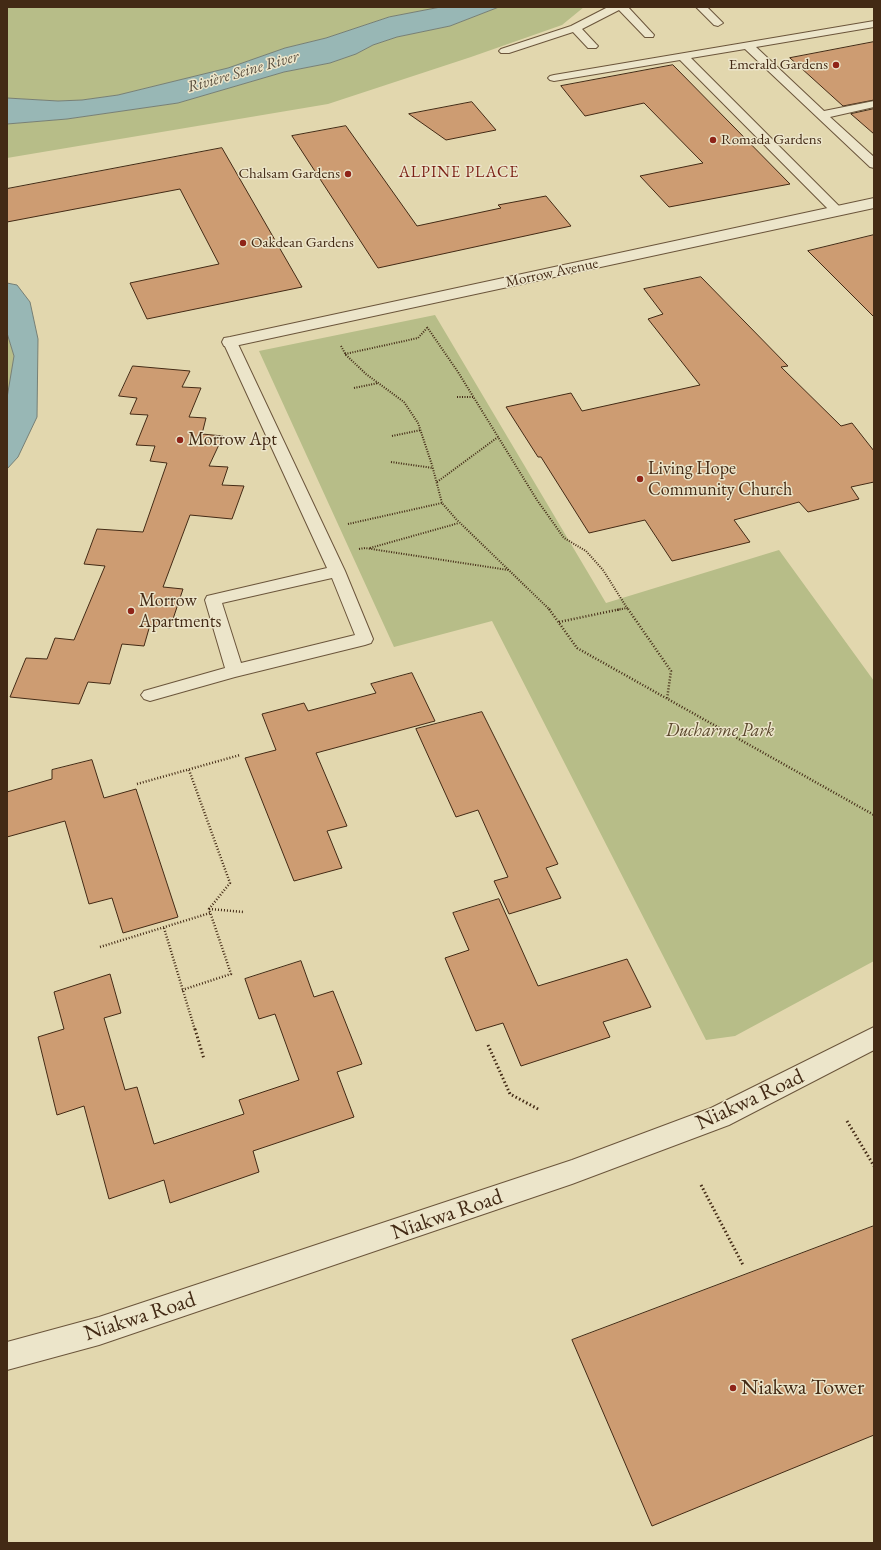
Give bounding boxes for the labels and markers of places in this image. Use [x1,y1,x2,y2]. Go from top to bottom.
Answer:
place label: Emerald Gardens [729,56,828,74]
marker: Emerald Gardens [831,60,841,70]
place label: Romada Gardens [721,131,821,149]
marker: Romada Gardens [708,135,718,145]
place label: Chalsam Gardens [238,165,340,183]
marker: Chalsam Gardens [343,169,353,179]
place label: Oakdean Gardens [251,234,354,252]
marker: Oakdean Gardens [238,238,248,248]
place label: Morrow Apt [188,429,277,451]
marker: Morrow Apt [175,435,185,445]
place label: Living Hope Community Church [648,458,792,500]
marker: Living Hope Community Church [635,474,645,484]
place label: Morrow Apartments [139,590,221,632]
marker: Morrow Apartments [126,606,136,616]
place label: Niakwa Tower [741,1375,864,1401]
marker: Niakwa Tower [728,1383,738,1393]

